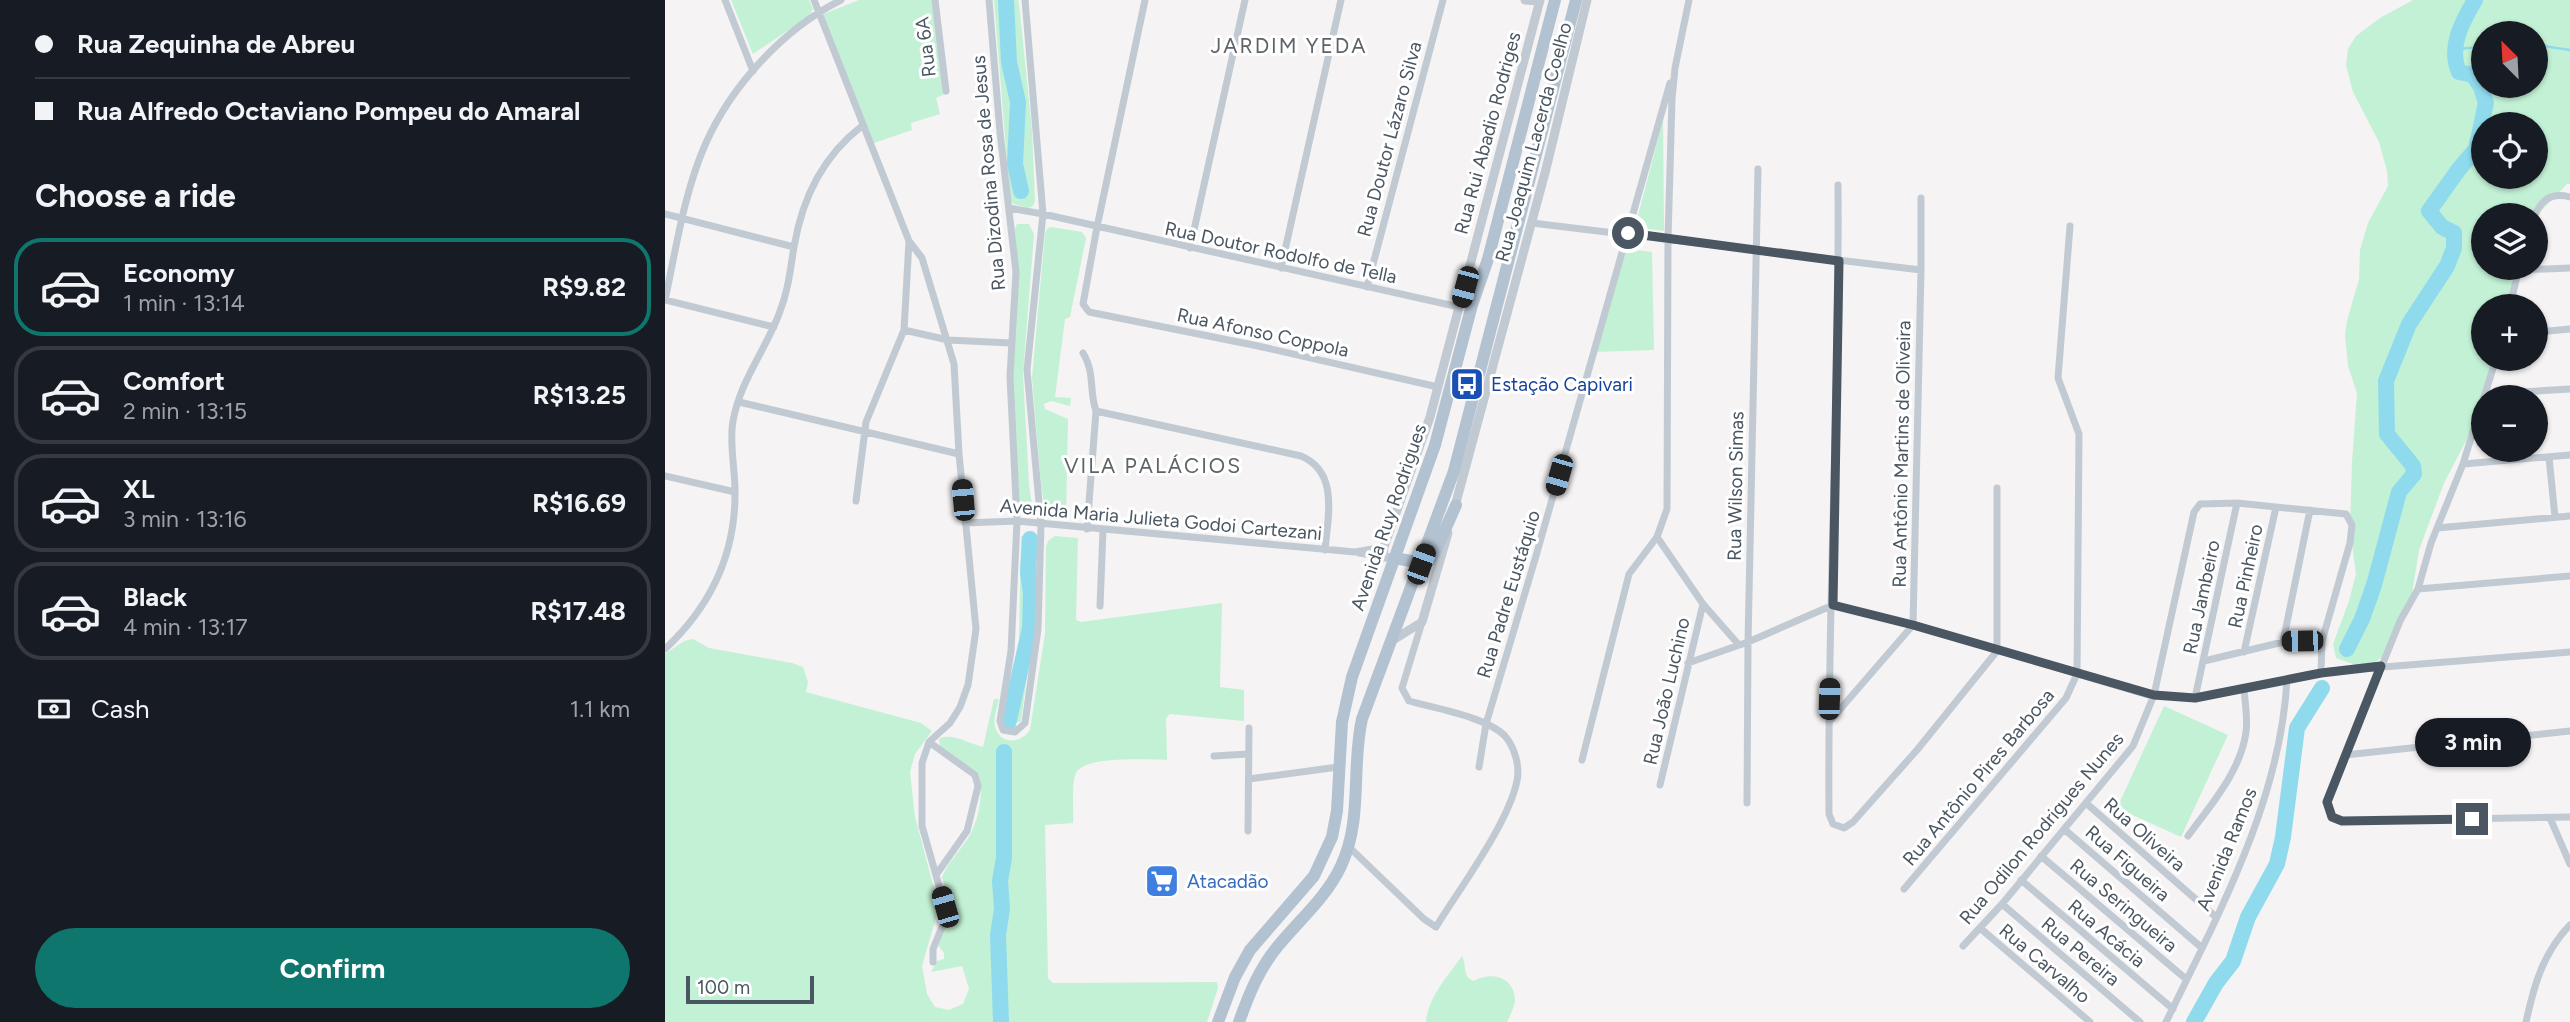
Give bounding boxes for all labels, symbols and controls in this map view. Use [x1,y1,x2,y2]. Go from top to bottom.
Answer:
street label: Rua 6A [910,15,941,78]
street label: Rua Joaquim Lacerda Coelho [1490,20,1577,265]
north arrow [2471,21,2548,98]
map controls [2471,21,2548,462]
text: Rua Zequinha de Abreu [77,28,355,60]
street label: Rua Rui Abadio Rodriges [1449,29,1526,237]
district label: JARDIM YEDA [1210,33,1368,58]
street label: Rua Doutor Lázaro Silva [1352,39,1427,239]
street label: Rua Dizodina Rosa de Jesus [967,54,1010,292]
text: Rua Alfredo Octaviano Pompeu do Amaral [77,95,581,127]
button: locate [2471,112,2548,189]
text: Choose a ride [35,177,236,215]
button: layers [2471,203,2548,280]
street label: Rua Doutor Rodolfo de Tella [1163,217,1399,288]
route start [1612,217,1644,249]
icon: car [39,256,102,319]
text: Economy [123,257,235,289]
car [1450,264,1481,310]
text: R$9.82 [542,271,626,303]
text: 1 min · 13:14 [123,289,245,317]
button: + [2471,294,2548,371]
street label: Rua Afonso Coppola [1175,303,1351,362]
street label: Rua Antônio Martins de Oliveira [1888,320,1915,588]
icon: car [39,364,102,427]
text: Comfort [123,365,225,397]
bus stop icon: Estação Capivari [1448,365,1486,403]
place label: Estação Capivari [1491,373,1633,396]
text: R$13.25 [533,379,626,411]
button: − [2471,385,2548,462]
text: 2 min · 13:15 [123,397,247,425]
street label: Rua Wilson Simas [1723,411,1748,561]
street label: Avenida Ruy Rodrigues [1346,421,1431,614]
car [1544,452,1575,498]
district label: VILA PALÁCIOS [1064,453,1242,478]
icon: car [39,472,102,535]
text: XL [123,473,155,505]
car [951,478,976,522]
text: R$16.69 [532,487,626,519]
street label: Avenida Maria Julieta Godoi Cartezani [999,494,1323,545]
text: 3 min · 13:16 [123,505,247,533]
street label: Rua Padre Eustáquio [1472,507,1545,681]
street label: Rua Pinheiro [2223,522,2268,630]
street label: Rua Jambeiro [2178,538,2225,656]
car [1404,541,1439,587]
icon: car [39,580,102,643]
text: Black [123,581,187,613]
text: R$17.48 [531,595,626,627]
text: 4 min · 13:17 [123,613,248,641]
street label: Rua João Luchino [1638,615,1695,767]
car [2281,630,2324,652]
car [1818,678,1841,720]
street label: Rua Antônio Pires Barbosa [1898,684,2059,870]
icon: cash [35,690,73,728]
text: Cash [91,693,150,725]
text: 1.1 km [570,695,630,723]
callout: 3 min [2414,718,2530,766]
street label: Rua Odilon Rodrigues Nunes [1954,728,2128,929]
text: 3 min [2444,728,2502,756]
street label: Avenida Ramos [2191,784,2262,914]
street label: Rua Oliveira [2099,793,2190,876]
route end [2456,803,2488,835]
street label: Rua Figueira [2081,820,2175,906]
street label: Rua Seringueira [2065,854,2182,957]
supermarket icon: Atacadão [1143,862,1181,900]
place label: Atacadão [1187,870,1268,893]
car [930,884,961,930]
street label: Rua Acácia [2063,894,2150,972]
street label: Rua Pereira [2037,912,2125,991]
street label: Rua Carvalho [1994,919,2095,1008]
button: Confirm [35,928,630,1008]
scale bar [686,973,814,1005]
text: 100 m [697,976,750,999]

